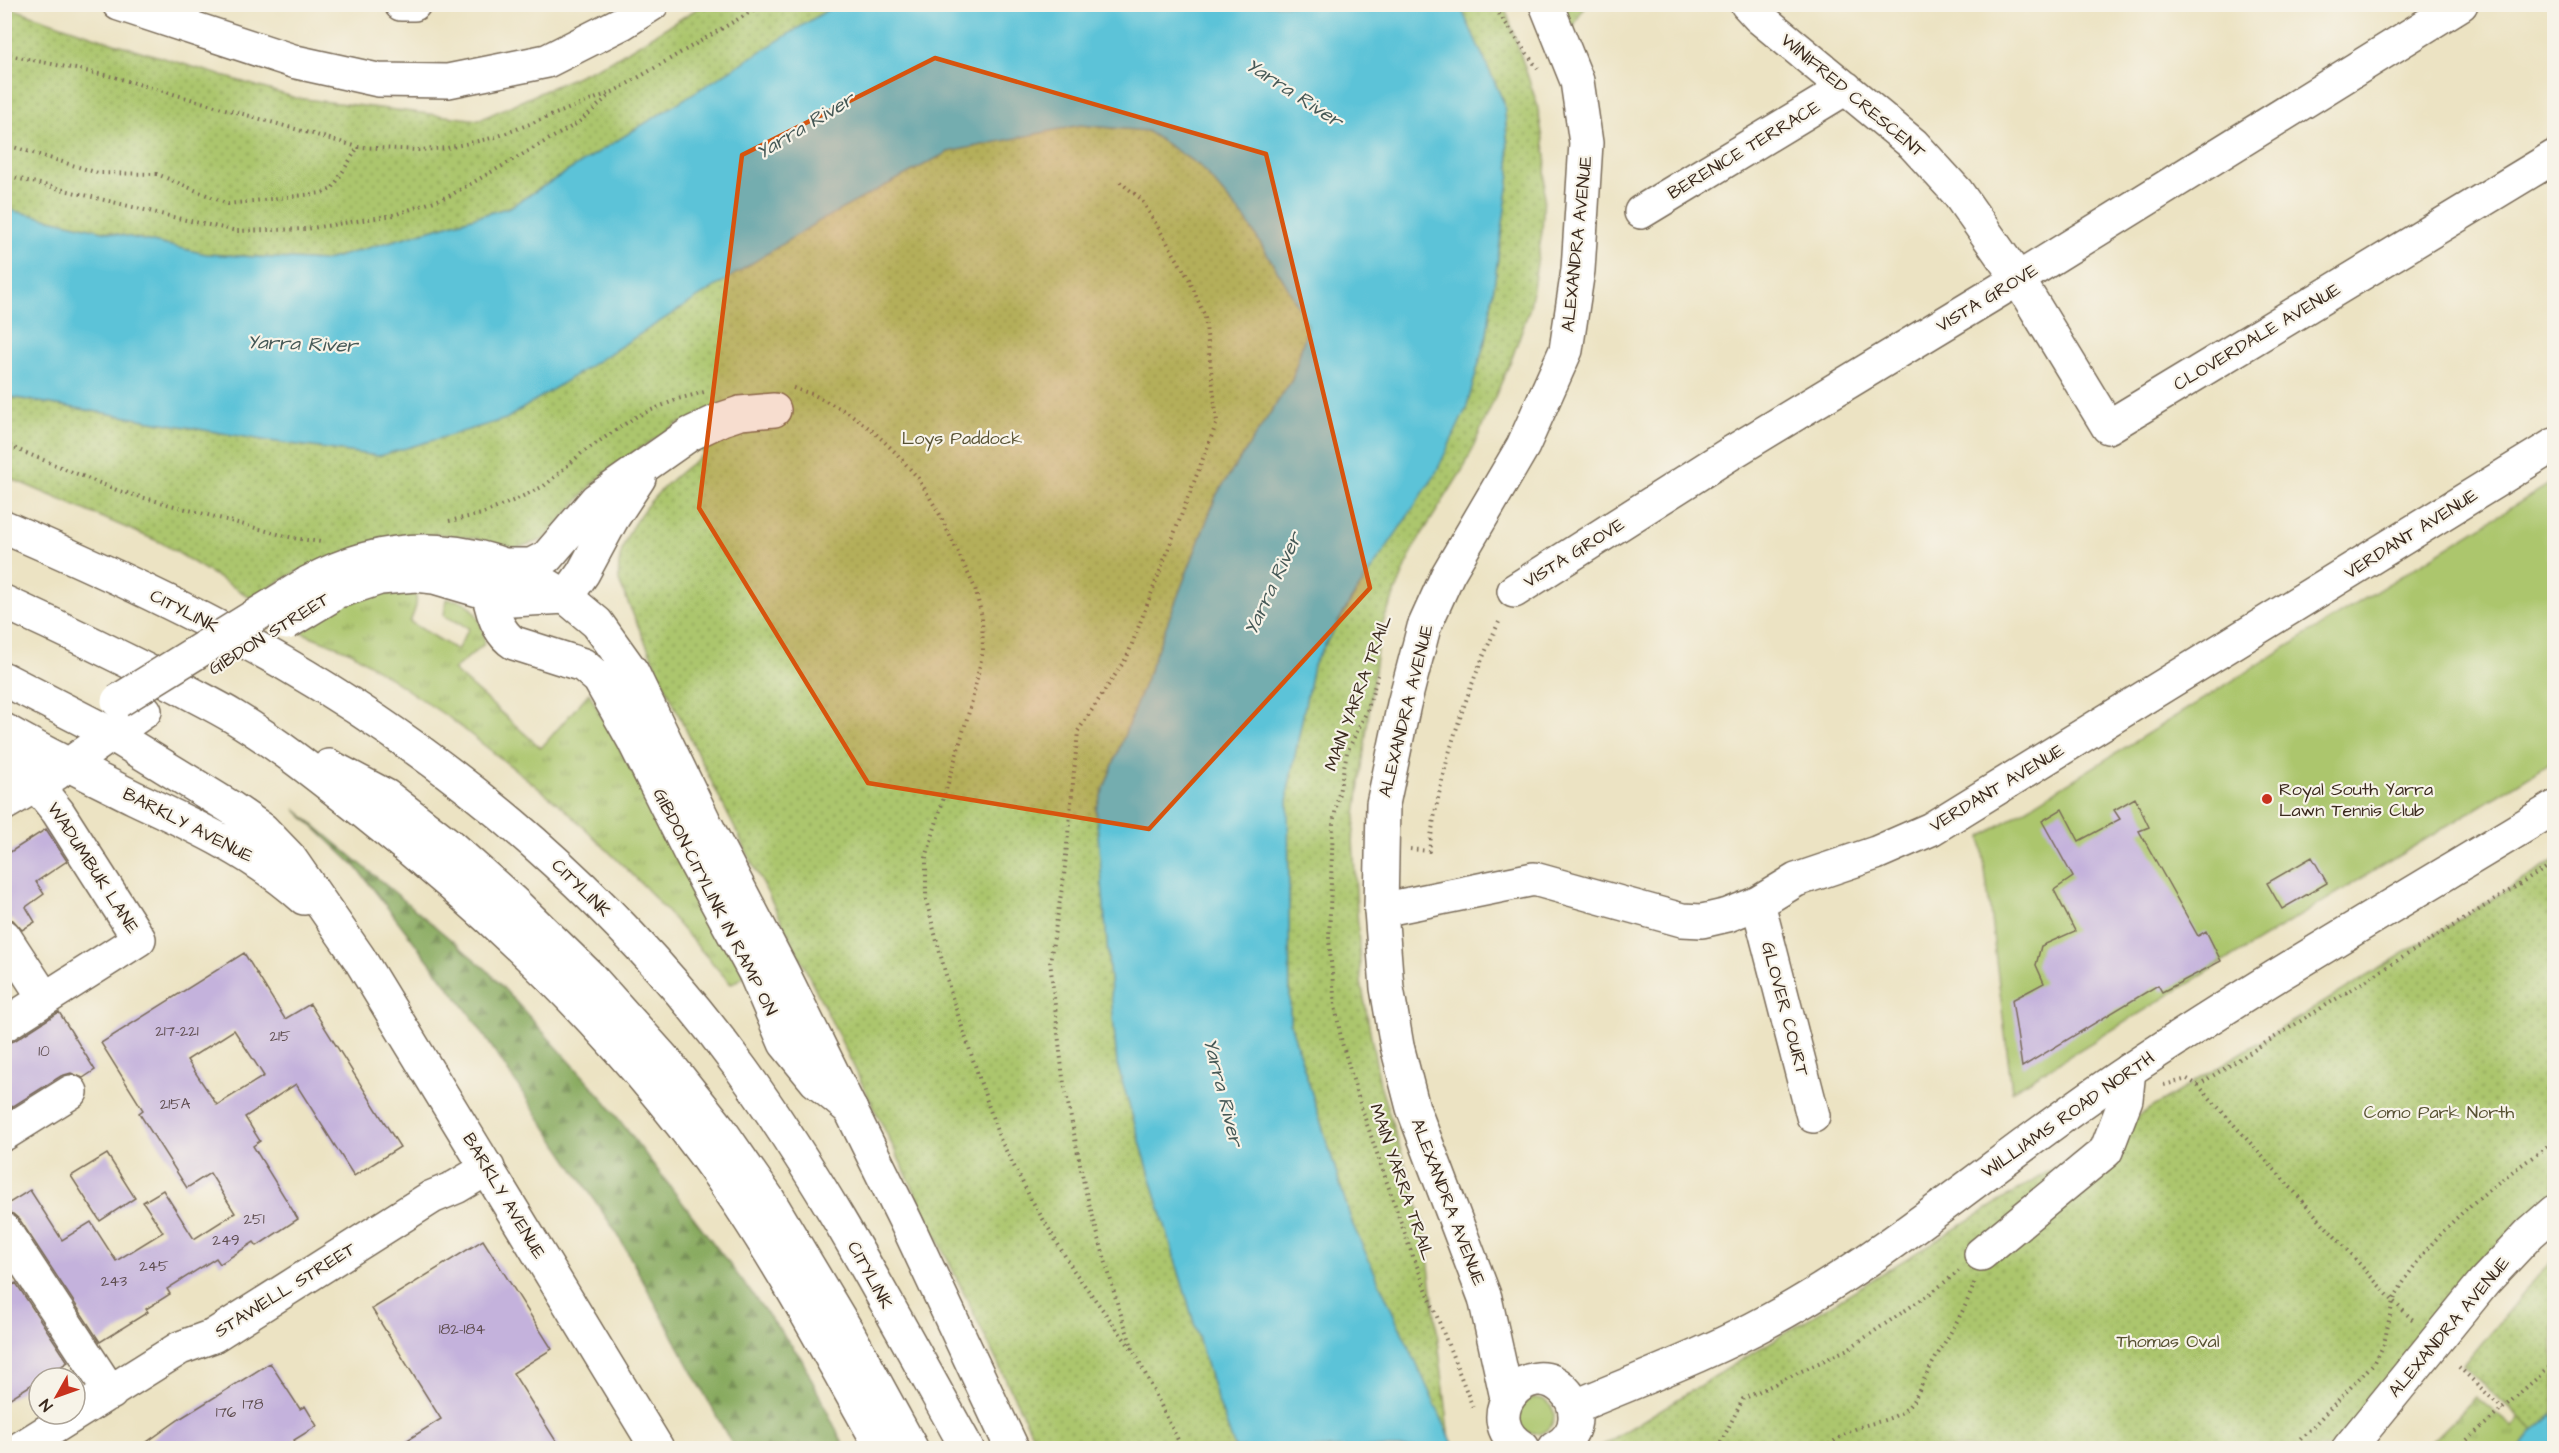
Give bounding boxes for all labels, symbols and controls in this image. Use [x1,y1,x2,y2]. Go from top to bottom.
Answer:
street label: WINIFRED CRESCENT [1775,28,1931,165]
water label: Yarra River [1240,51,1350,136]
water label: Yarra River [750,84,861,166]
street label: BERENICE TERRACE [1663,94,1825,206]
street label: ALEXANDRA AVENUE [1555,154,1599,333]
street label: VISTA GROVE [1931,258,2043,338]
street label: CLOVERDALE AVENUE [2169,277,2346,397]
water label: Yarra River [246,328,360,360]
park label: Loys Paddock [902,426,1022,452]
street label: VERDANT AVENUE [2339,483,2483,585]
street label: VISTA GROVE [1519,512,1630,594]
water label: Yarra River [1237,526,1310,640]
street label: CITYLINK [146,583,223,639]
street label: GIBDON STREET [204,586,335,681]
street label: MAIN YARRA TRAIL [1318,611,1398,774]
street label: ALEXANDRA AVENUE [1372,622,1440,800]
street label: VERDANT AVENUE [1925,738,2069,838]
place label: Royal South Yarra Lawn Tennis Club [2279,777,2433,823]
street label: BARKLY AVENUE [119,781,258,869]
street label: GIBDON-CITYLINK IN RAMP ON [647,784,783,1020]
marker: Royal South Yarra Lawn Tennis Club [2260,792,2274,806]
street label: WADUMBUK LANE [41,797,145,939]
street label: CITYLINK [546,853,616,923]
street label: GLOVER COURT [1755,939,1815,1080]
house number: 217-221 [155,1021,199,1042]
house number: 215 [269,1026,291,1047]
water label: Yarra River [1196,1035,1250,1151]
house number: 10 [38,1041,50,1062]
street label: WILLIAMS ROAD NORTH [1976,1046,2160,1184]
house number: 215A [160,1094,191,1115]
street label: MAIN YARRA TRAIL [1363,1100,1441,1264]
park label: Como Park North [2364,1100,2514,1125]
street label: ALEXANDRA AVENUE [1405,1115,1492,1289]
street label: BARKLY AVENUE [456,1128,552,1264]
house number: 251 [243,1209,265,1230]
house number: 249 [212,1230,240,1251]
street label: STAWELL STREET [210,1236,361,1344]
street label: CITYLINK [841,1237,899,1313]
street label: ALEXANDRA AVENUE [2383,1251,2516,1403]
house number: 245 [139,1256,169,1277]
house number: 243 [101,1271,128,1292]
house number: 182-184 [439,1319,485,1340]
park label: Thomas Oval [2116,1329,2220,1354]
north arrow [27,1366,87,1426]
text: N [35,1394,58,1416]
house number: 178 [243,1394,264,1415]
house number: 176 [216,1402,237,1423]

